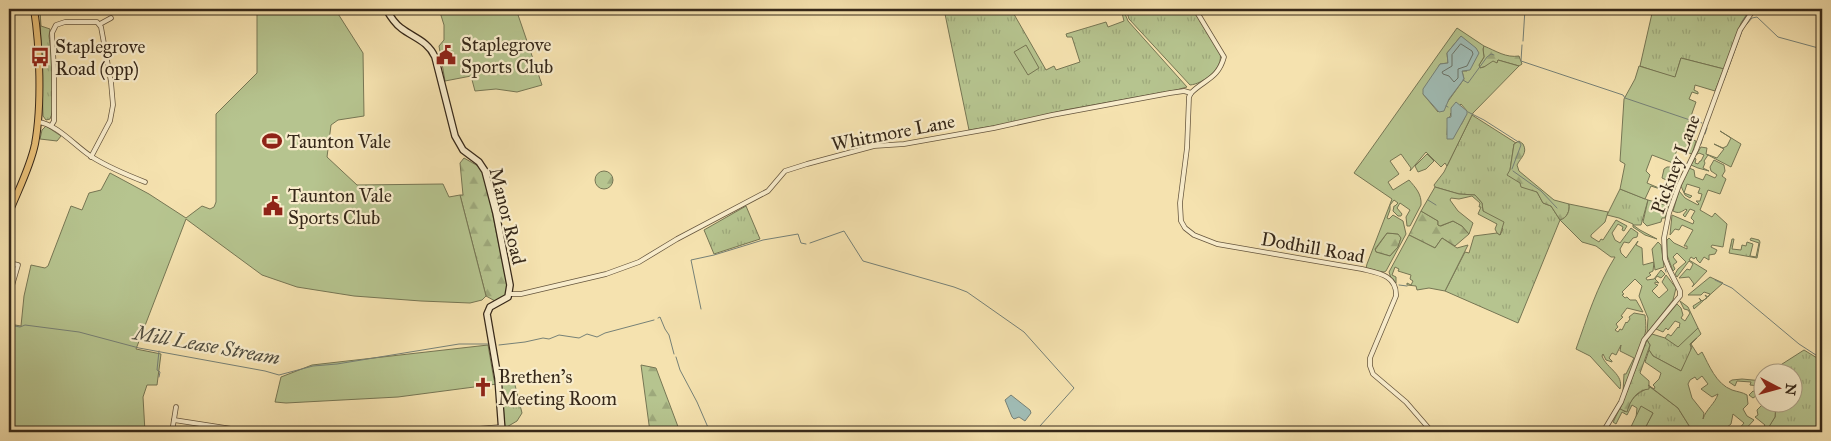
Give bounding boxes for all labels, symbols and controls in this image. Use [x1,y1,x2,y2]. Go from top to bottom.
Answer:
place label: Staplegrove Sports Club [461,33,553,78]
place label: Staplegrove Road (opp) [55,35,145,81]
public building icon: Staplegrove Sports Club [435,44,457,66]
bus stop icon: Staplegrove Road (opp) [29,46,51,68]
street label: Whitmore Lane [829,109,957,156]
street label: Pickney Lane [1646,111,1705,217]
sports icon: Taunton Vale [261,130,283,152]
place label: Taunton Vale [287,130,391,153]
street label: Manor Road [484,165,531,268]
place label: Taunton Vale Sports Club [288,184,392,229]
public building icon: Taunton Vale Sports Club [262,195,284,217]
street label: Dodhill Road [1259,227,1367,268]
water label: Mill Lease Stream [130,320,282,370]
north arrow [1754,364,1804,414]
place label: Brethen's Meeting Room [498,365,617,411]
church icon: Brethen's Meeting Room [472,376,494,398]
text: N [1781,383,1800,396]

